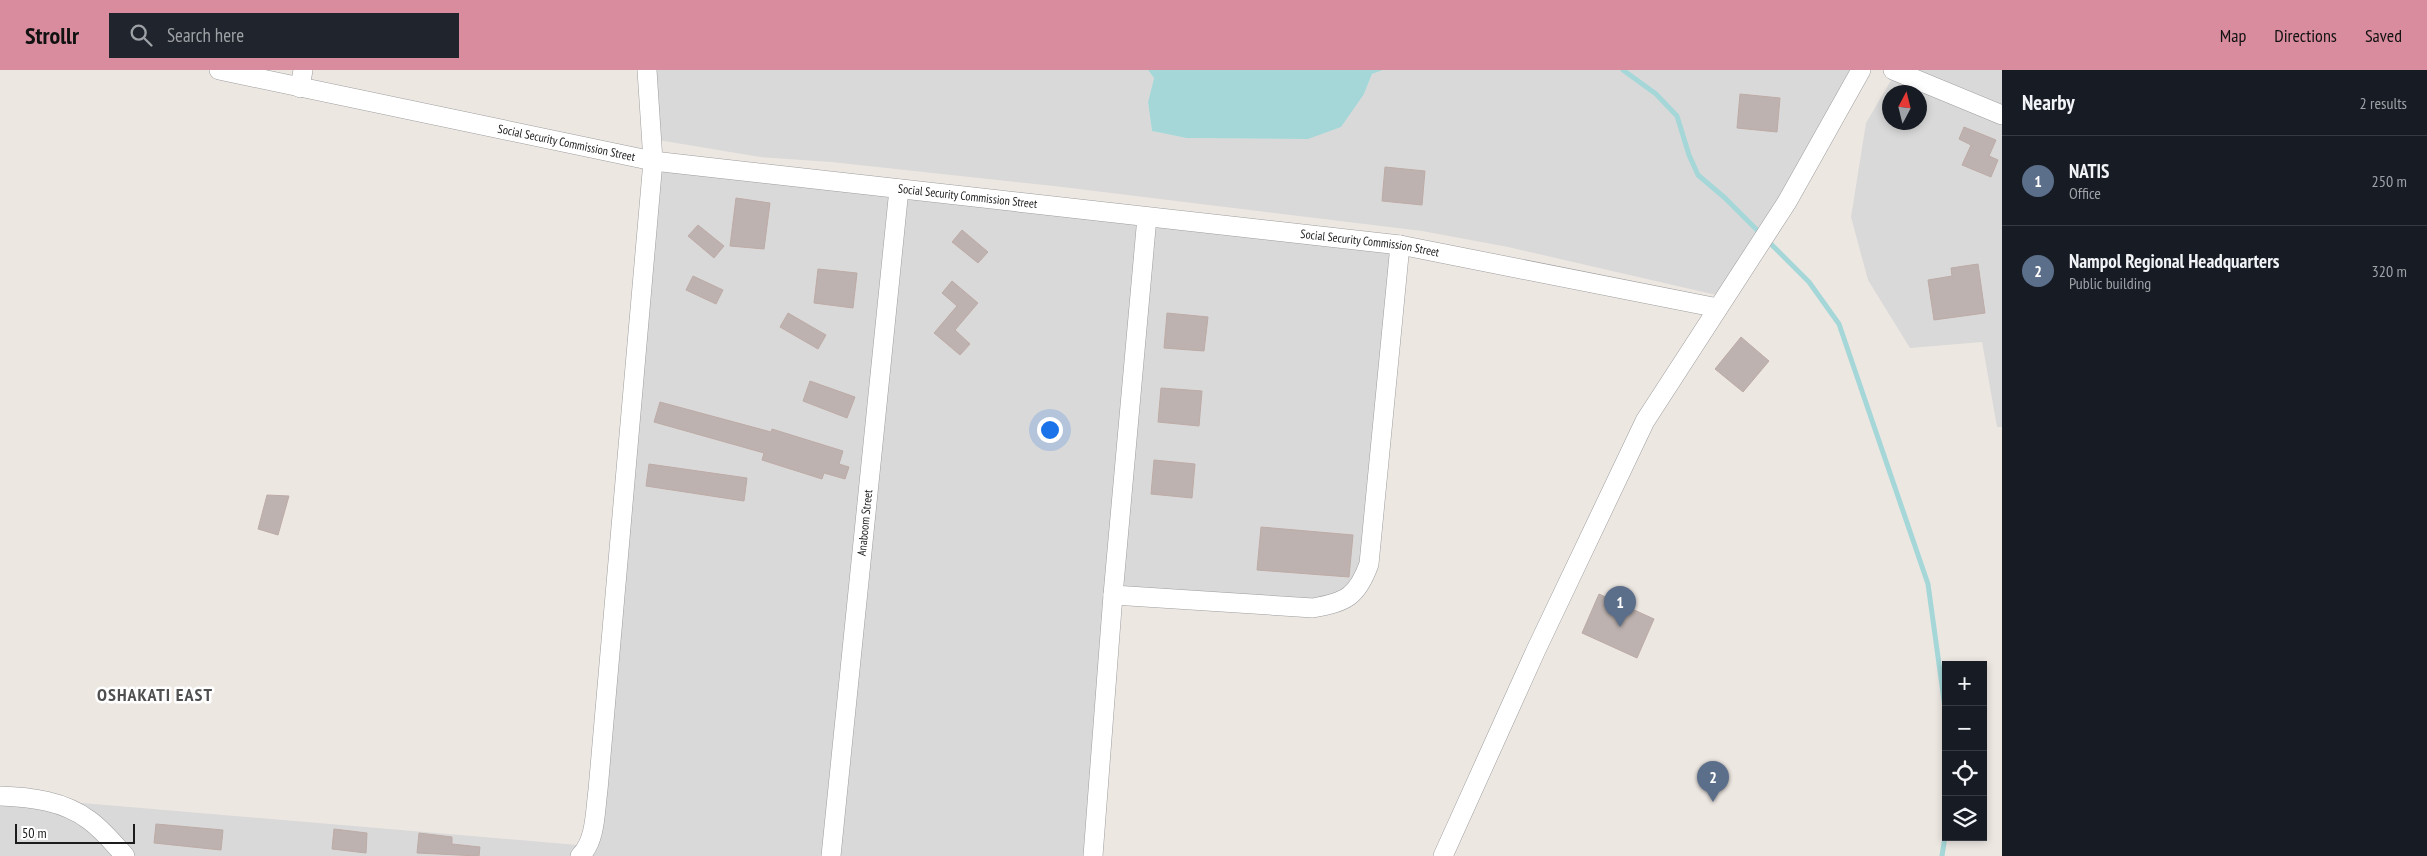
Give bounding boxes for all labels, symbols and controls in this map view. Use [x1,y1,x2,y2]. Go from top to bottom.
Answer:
search box [109,13,459,58]
text: Strollr [25,20,79,51]
icon: search [127,21,155,49]
text: Search here [167,23,244,47]
text: Map [2220,24,2246,47]
text: Directions [2274,24,2337,47]
text: Saved [2365,24,2402,47]
north arrow [1882,85,1927,130]
text: Nearby [2022,89,2075,116]
text: 2 results [2360,93,2407,113]
street label: Social Security Commission Street [496,121,637,164]
text: NATIS [2069,159,2109,183]
text: 1 [2034,171,2042,191]
text: 250 m [2372,171,2407,191]
street label: Social Security Commission Street [897,181,1039,211]
text: Office [2069,183,2101,203]
street label: Social Security Commission Street [1300,226,1441,260]
text: Nampol Regional Headquarters [2069,249,2279,273]
text: 2 [2034,261,2042,281]
text: 320 m [2372,261,2407,281]
text: Public building [2069,273,2151,293]
your location [1037,417,1063,443]
street label: Anaboom Street [854,488,875,557]
pin: 1 [1604,586,1636,627]
map controls [1942,661,1987,841]
button: + [1942,661,1987,706]
district label: OSHAKATI EAST [97,683,213,706]
button: − [1942,706,1987,751]
button: locate [1942,751,1987,796]
pin: 2 [1697,761,1729,802]
button: layers [1942,796,1987,841]
scale bar [15,821,135,844]
text: 50 m [22,824,47,842]

